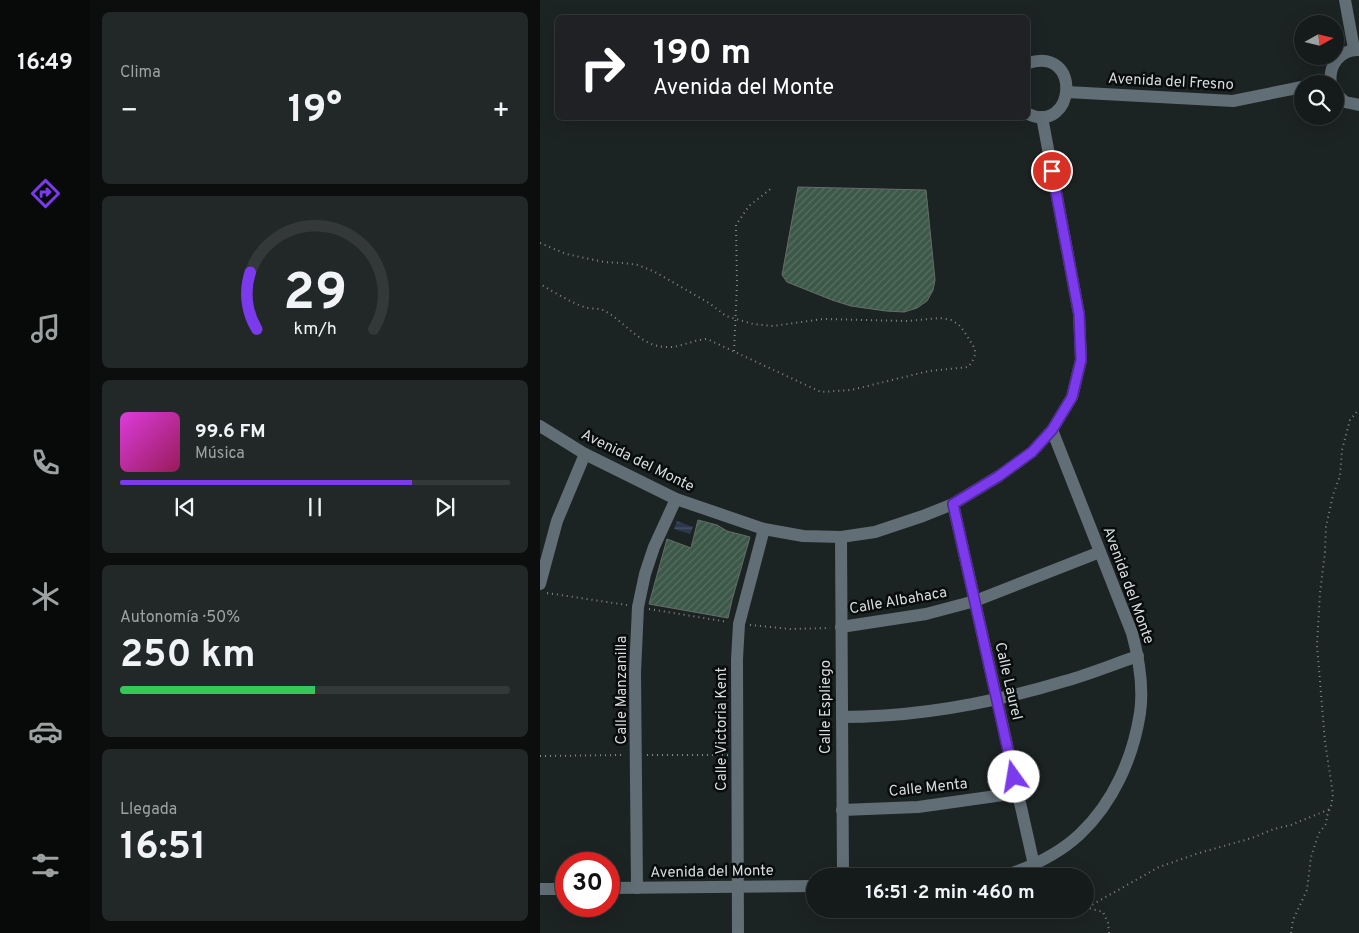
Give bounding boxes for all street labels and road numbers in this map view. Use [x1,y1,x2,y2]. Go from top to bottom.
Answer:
street label: Avenida del Fresno [1107,70,1234,95]
street label: Avenida del Monte [578,426,697,497]
street label: Avenida del Monte [1098,524,1158,647]
street label: Calle Albahaca [848,584,949,619]
street label: Calle Manzanilla [613,636,632,744]
street label: Calle Laurel [989,641,1026,722]
street label: Calle Espliego [817,660,836,754]
street label: Calle Victoria Kent [713,667,732,791]
street label: Calle Menta [888,775,968,802]
street label: Avenida del Monte [650,862,774,883]

